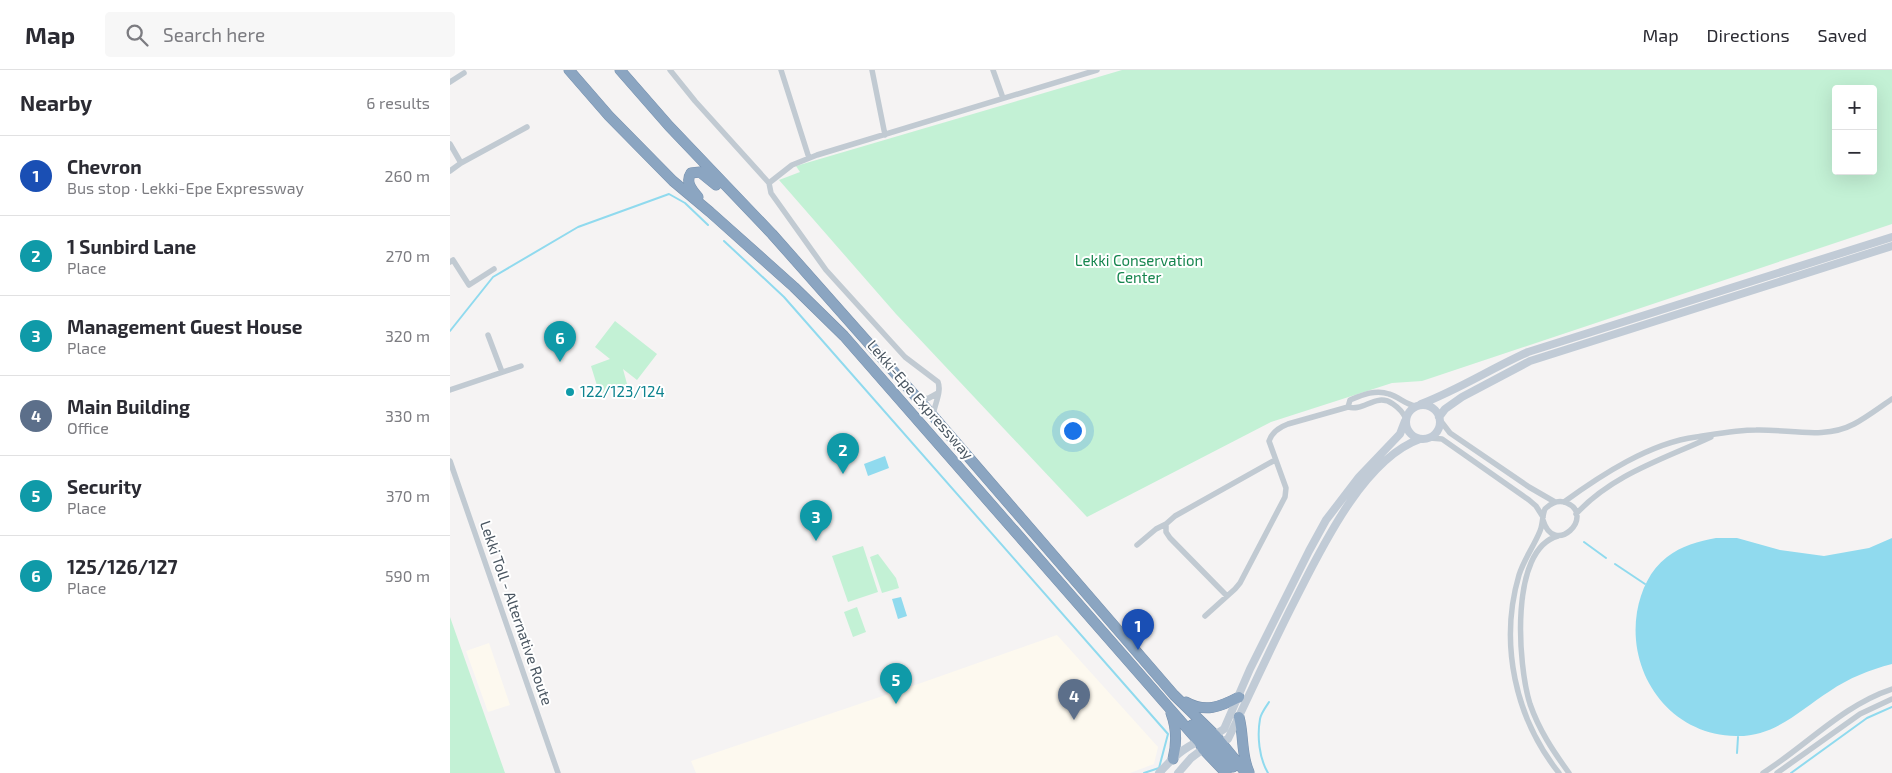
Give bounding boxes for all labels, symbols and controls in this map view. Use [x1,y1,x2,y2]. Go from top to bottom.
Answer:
search box [105,12,455,57]
text: Map [25,20,75,49]
icon: search [123,21,151,49]
text: Search here [163,23,265,46]
text: Map [1642,24,1679,46]
text: Directions [1707,24,1790,46]
text: Saved [1818,24,1867,46]
map controls [1832,85,1877,175]
button: + [1832,85,1877,130]
text: Nearby [20,90,92,115]
text: 6 results [366,93,430,112]
button: − [1832,130,1877,175]
text: Chevron [67,155,142,178]
text: 1 [33,166,39,185]
text: 260 m [385,166,430,185]
text: Bus stop · Lekki-Epe Expressway [67,178,304,197]
text: 1 Sunbird Lane [67,235,196,258]
text: 2 [31,246,41,265]
text: 270 m [386,246,430,265]
park label: Lekki Conservation Center [1075,251,1203,286]
text: Place [67,258,106,277]
text: Management Guest House [67,315,303,338]
pin: 6 [544,321,576,362]
text: 3 [31,326,41,345]
text: 320 m [385,326,430,345]
street label: Lekki-Epe Expressway [864,336,978,463]
text: Place [67,338,106,357]
place label: 122/123/124 [580,382,665,400]
marker: 122/123/124 [564,386,576,398]
text: Main Building [67,395,190,418]
text: 4 [31,406,41,425]
text: 330 m [385,406,430,425]
text: Office [67,418,109,437]
your location [1060,418,1086,444]
pin: 2 [827,433,859,474]
text: Security [67,475,142,498]
text: 5 [32,486,40,505]
text: 370 m [386,486,430,505]
text: Place [67,498,106,517]
pin: 3 [800,500,832,541]
street label: Lekki Toll - Alternative Route [477,518,557,707]
text: 125/126/127 [67,555,178,578]
text: 6 [31,566,41,585]
text: 590 m [385,566,430,585]
text: Place [67,578,106,597]
pin: 1 [1122,609,1154,650]
pin: 5 [880,663,912,704]
pin: 4 [1058,679,1090,720]

